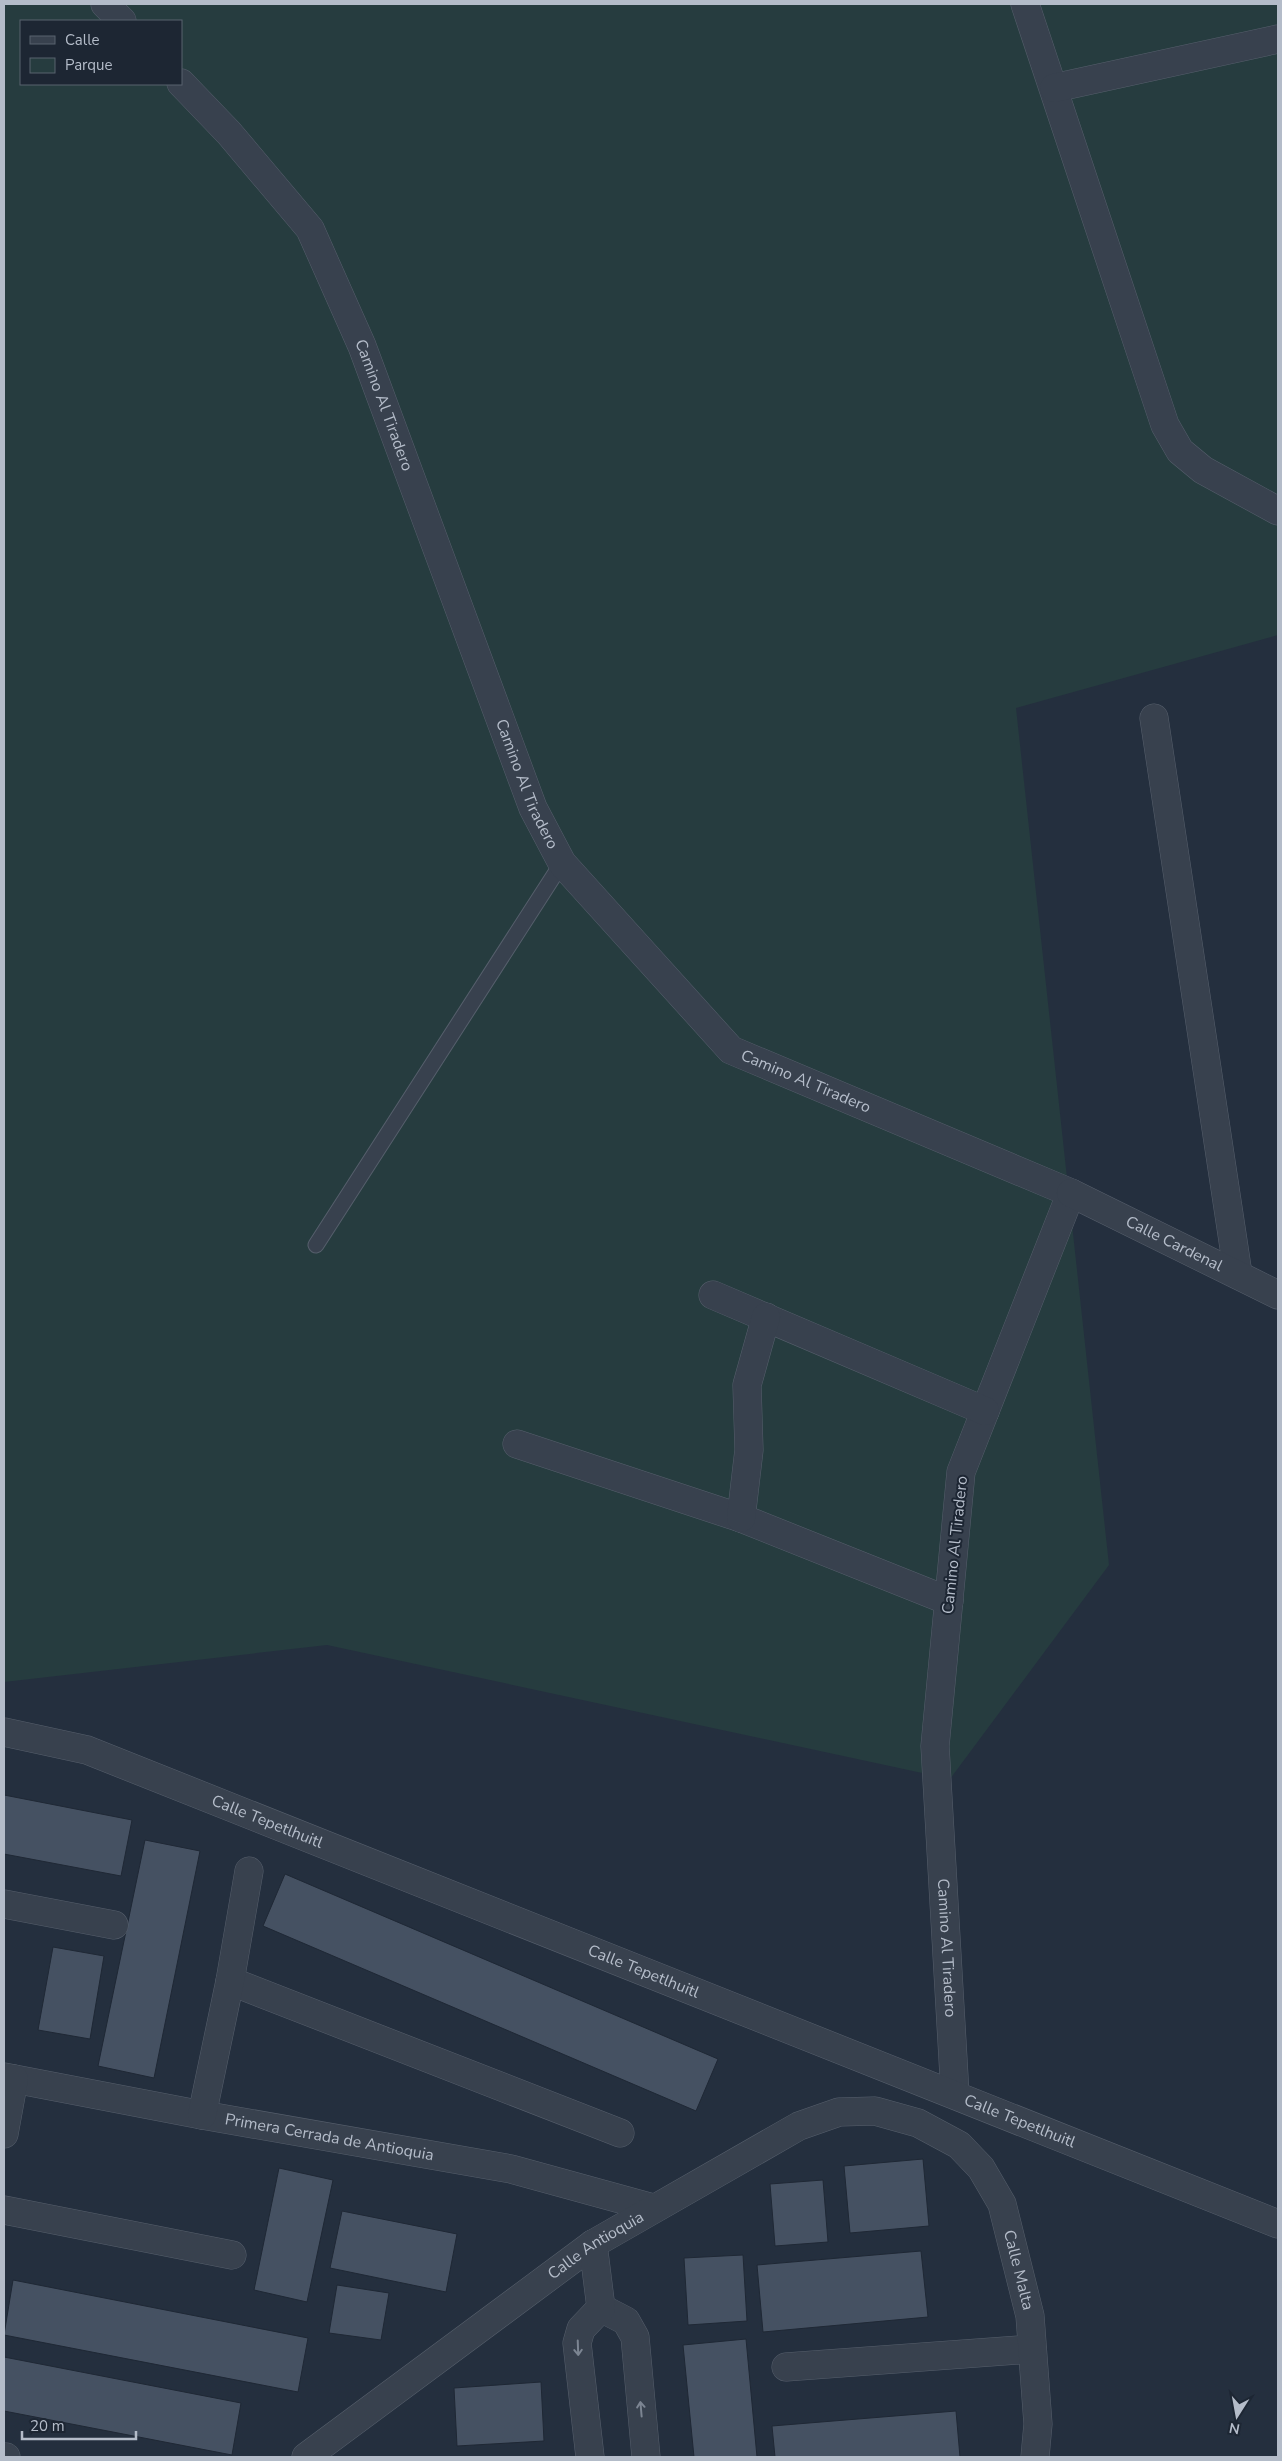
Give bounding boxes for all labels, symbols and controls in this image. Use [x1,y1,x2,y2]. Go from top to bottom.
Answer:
legend [20,20,182,85]
text: Calle [65,30,100,50]
text: Parque [65,55,113,75]
street label: Camino Al Tiradero [349,336,418,474]
street label: Camino Al Tiradero [490,716,564,853]
street label: Camino Al Tiradero [738,1044,874,1119]
street label: Calle Cardenal [1122,1211,1227,1277]
street label: Camino Al Tiradero [937,1475,973,1615]
street label: Calle Tepetlhuitl [208,1790,327,1854]
street label: Camino Al Tiradero [932,1878,962,2018]
street label: Calle Tepetlhuitl [585,1939,703,2004]
street label: Calle Tepetlhuitl [961,2089,1079,2153]
street label: Primera Cerrada de Antioquia [223,2108,436,2166]
street label: Calle Antioquia [543,2206,648,2285]
street label: Calle Malta [998,2228,1039,2312]
one-way arrow [574,2340,583,2356]
north arrow [1212,2391,1262,2441]
one-way arrow [637,2401,646,2417]
scale bar [22,2408,136,2440]
text: 20 m [30,2416,65,2436]
text: N [1228,2418,1242,2439]

